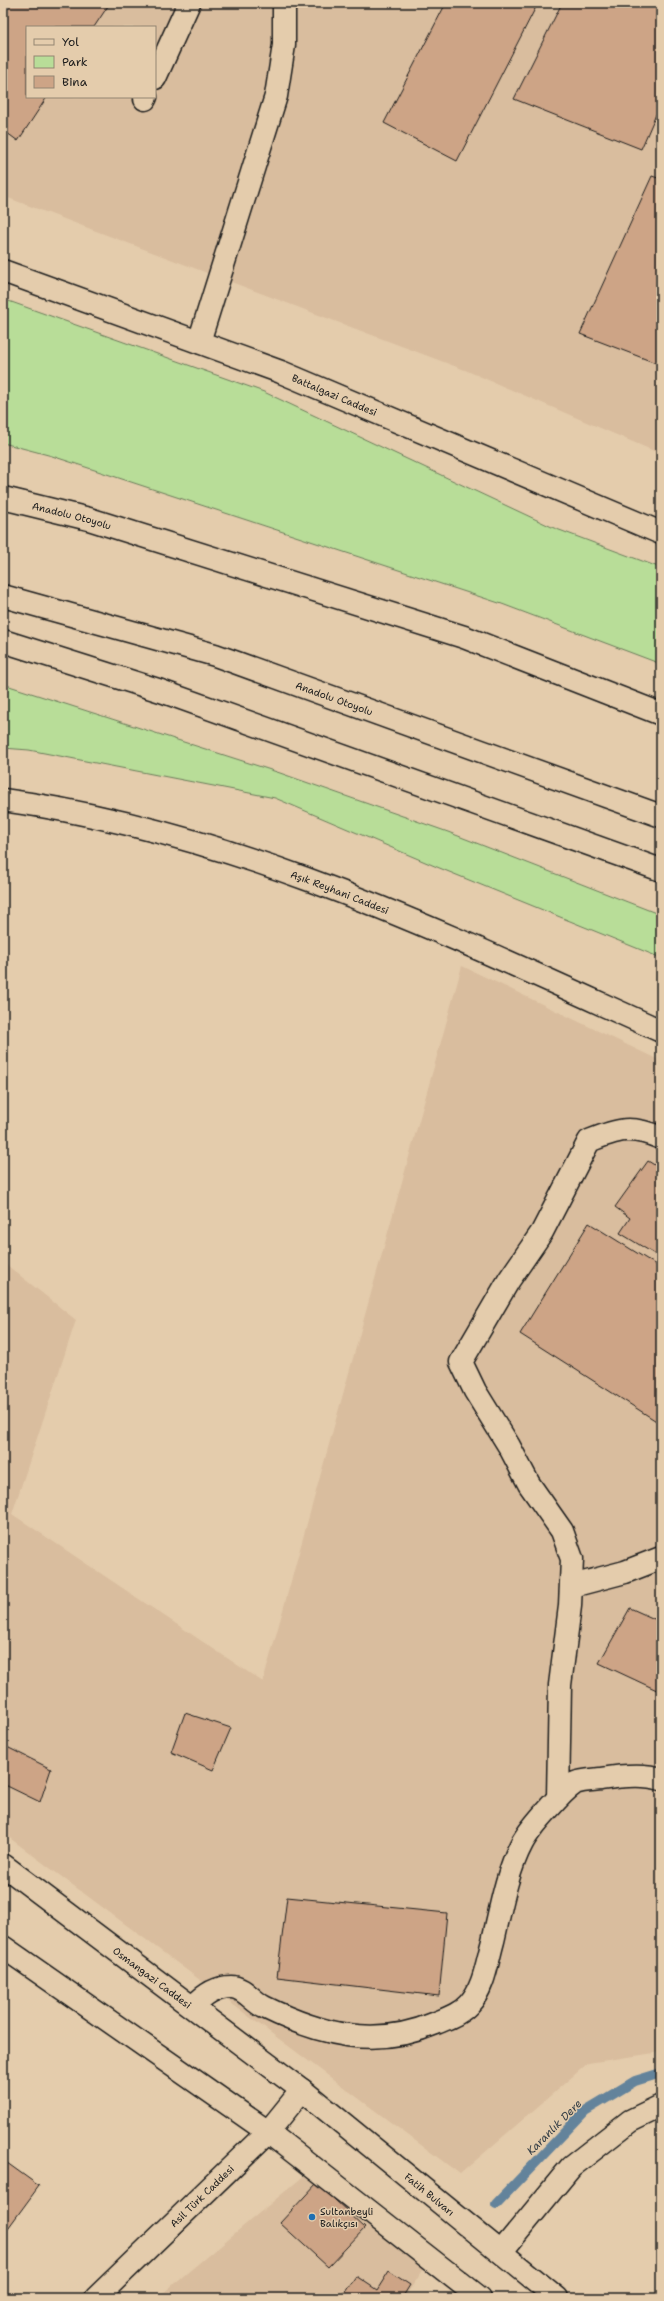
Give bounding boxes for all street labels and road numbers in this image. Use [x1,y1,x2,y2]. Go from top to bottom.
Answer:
street label: Battalgazi Caddesi [290,371,379,419]
street label: Anadolu Otoyolu [31,499,113,533]
street label: Anadolu Otoyolu [294,679,375,719]
street label: Aşık Reyhani Caddesi [289,868,391,917]
street label: Osmangazi Caddesi [110,1944,194,2012]
street label: Asil Türk Caddesi [167,2162,237,2230]
street label: Fatih Bulvarı [402,2170,457,2219]

